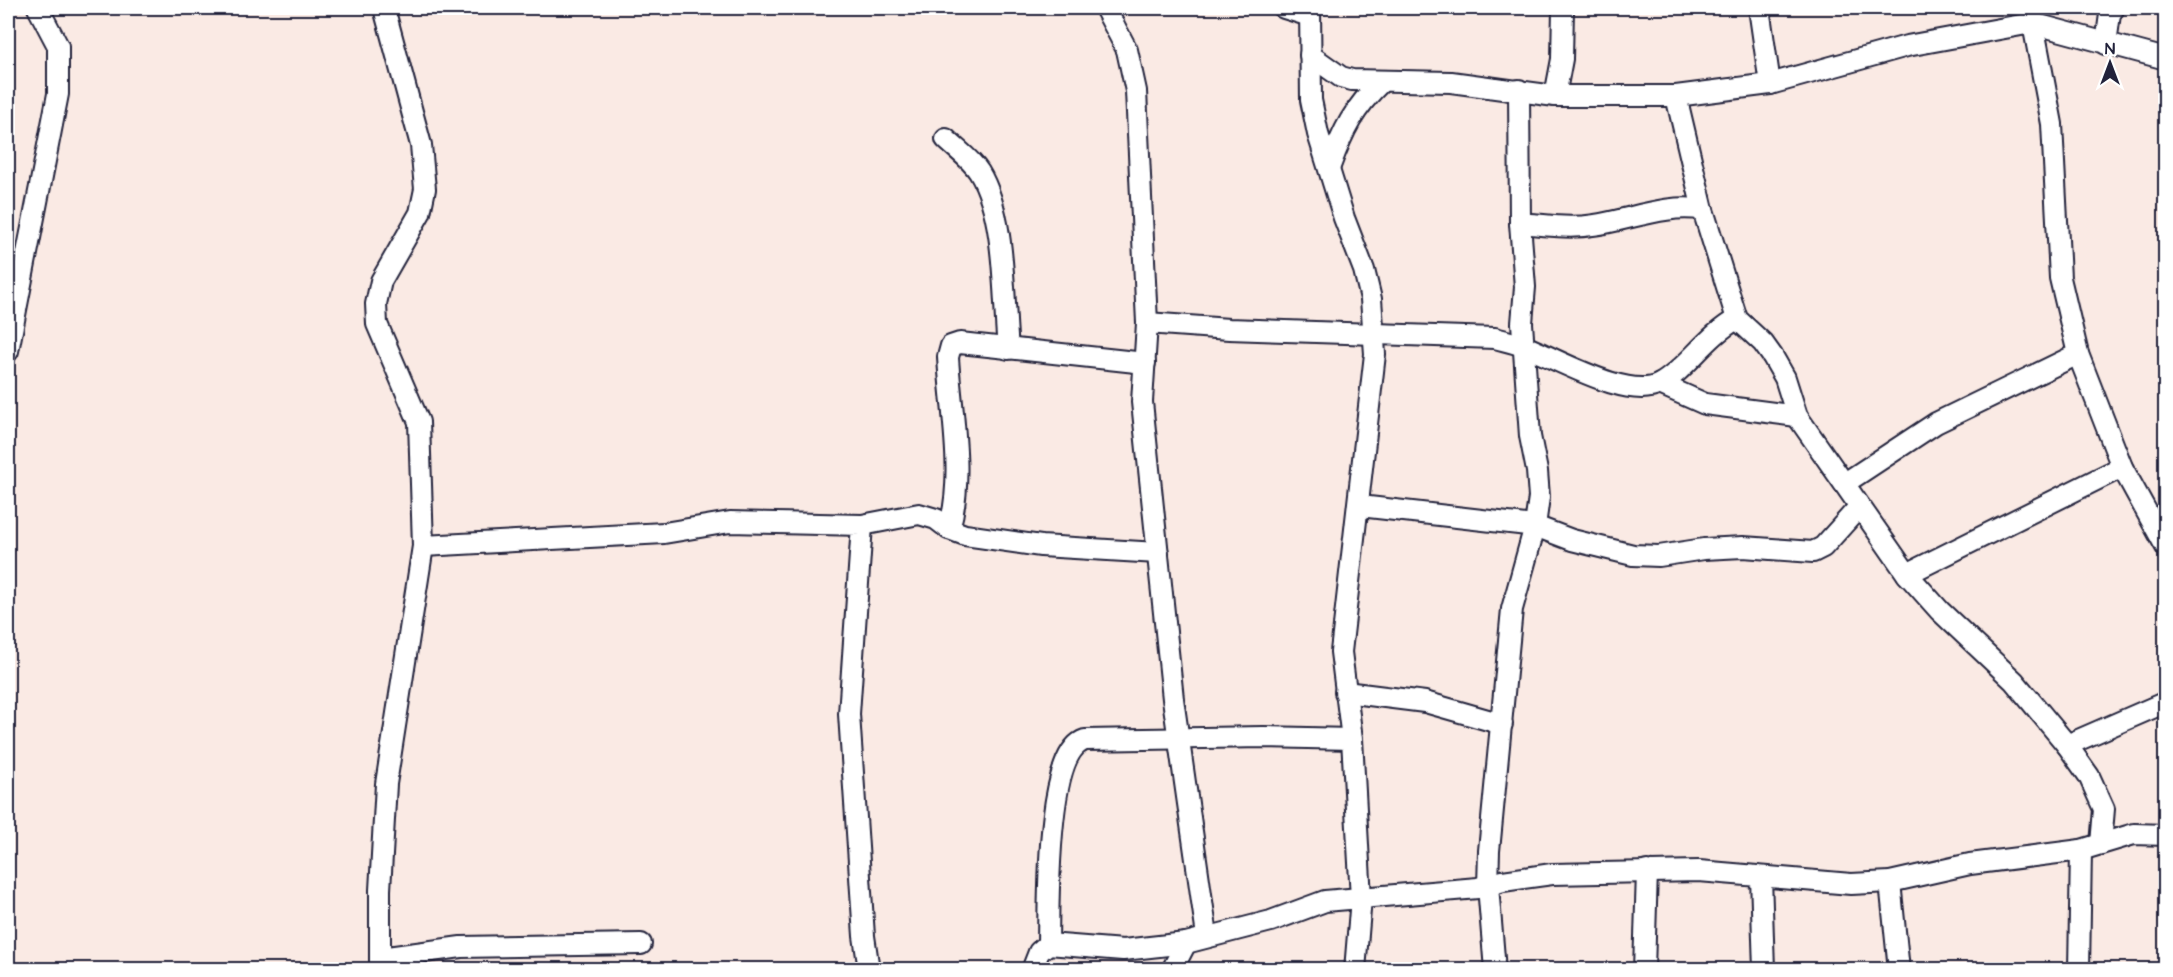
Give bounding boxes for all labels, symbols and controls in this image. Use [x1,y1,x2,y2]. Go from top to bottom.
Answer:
north arrow [2080,33,2140,93]
text: N [2105,38,2115,60]

